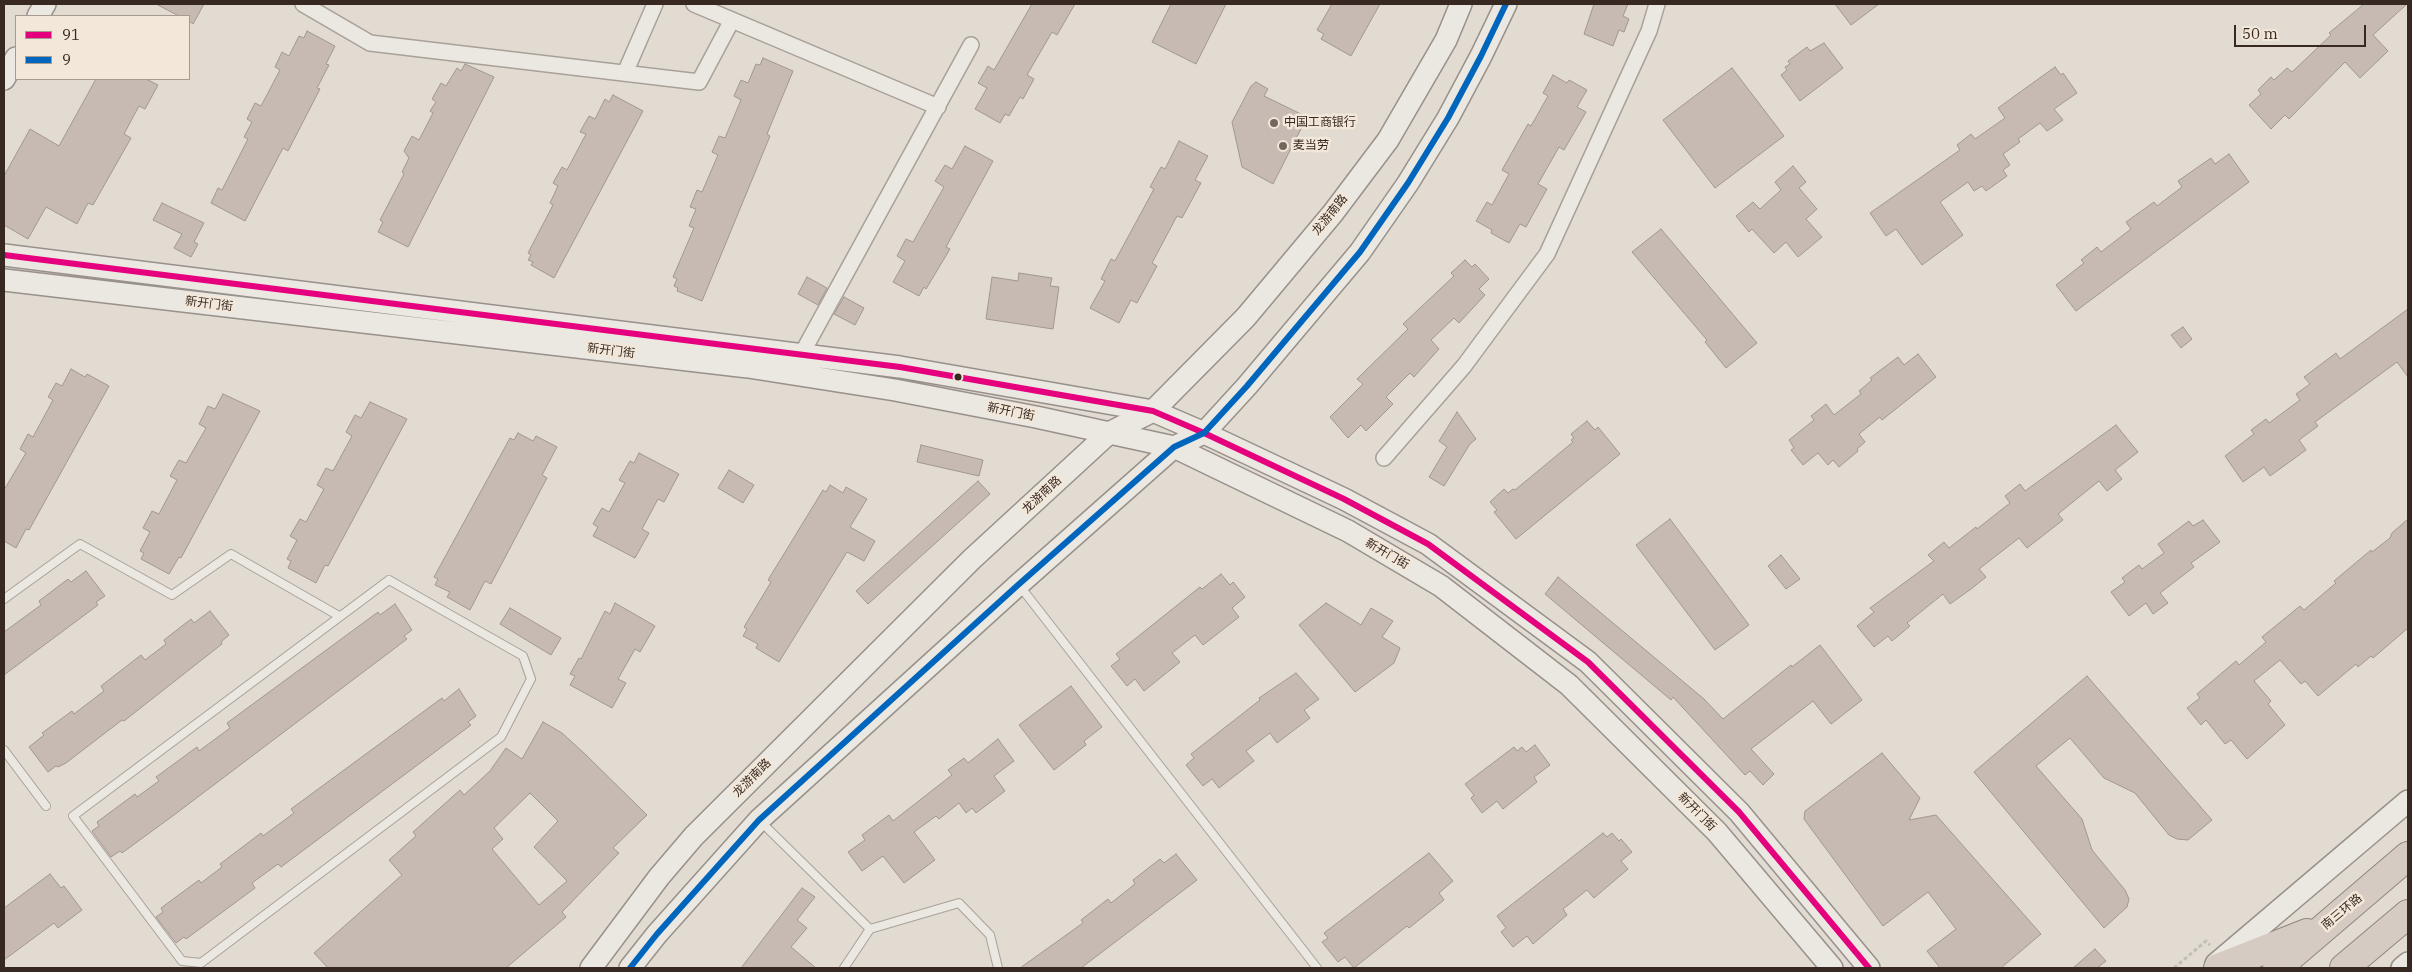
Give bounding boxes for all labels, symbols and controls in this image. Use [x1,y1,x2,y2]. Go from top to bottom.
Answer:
legend [15,15,190,80]
scale bar [2237,15,2370,47]
text: 50 m [2242,24,2278,43]
text: 91 [62,25,80,44]
text: 9 [62,50,71,69]
place label: 中国工商银行 [1284,116,1356,130]
marker: 中国工商银行 [1268,117,1280,129]
place label: 麦当劳 [1293,139,1329,153]
marker: 麦当劳 [1277,140,1289,152]
street label: 龙游南路 [1309,192,1351,238]
street label: 新开门街 [184,294,234,314]
street label: 新开门街 [586,341,636,361]
unlabelled marker [953,372,963,382]
street label: 新开门街 [986,400,1036,424]
street label: 龙游南路 [1020,473,1064,517]
street label: 新开门街 [1363,536,1411,572]
street label: 龙游南路 [730,756,774,800]
street label: 新开门街 [1675,790,1719,834]
street label: 南三环路 [2319,891,2365,933]

